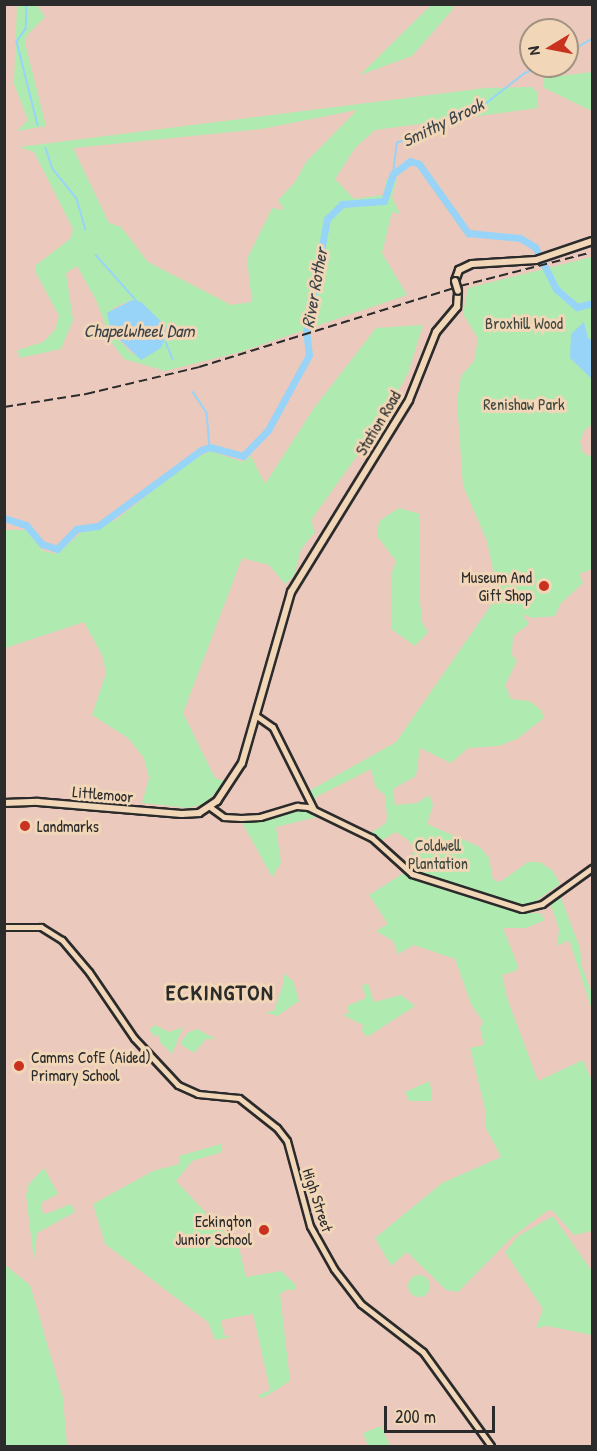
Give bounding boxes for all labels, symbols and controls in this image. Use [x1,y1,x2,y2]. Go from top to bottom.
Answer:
north arrow [519,18,579,78]
text: N [522,45,545,57]
water label: Smithy Brook [399,94,487,152]
water label: River Rother [297,246,333,330]
park label: Broxhill Wood [485,313,563,333]
water label: Chapelwheel Dam [83,320,195,342]
street label: Station Road [351,387,405,459]
park label: Renishaw Park [483,394,565,414]
place label: Museum And Gift Shop [461,567,532,605]
marker: Museum And Gift Shop [537,579,551,593]
street label: Littlemoor [72,782,134,806]
place label: Landmarks [37,816,99,836]
marker: Landmarks [18,819,32,833]
park label: Coldwell Plantation [408,835,468,873]
district label: ECKINGTON [166,980,274,1006]
place label: Camms CofE (Aided) Primary School [31,1047,151,1085]
marker: Camms CofE (Aided) Primary School [12,1059,26,1073]
street label: High Street [299,1166,337,1234]
place label: Eckington Junior School [175,1211,252,1249]
marker: Eckington Junior School [257,1223,271,1237]
scale bar [387,1394,498,1432]
text: 200 m [395,1404,436,1429]

